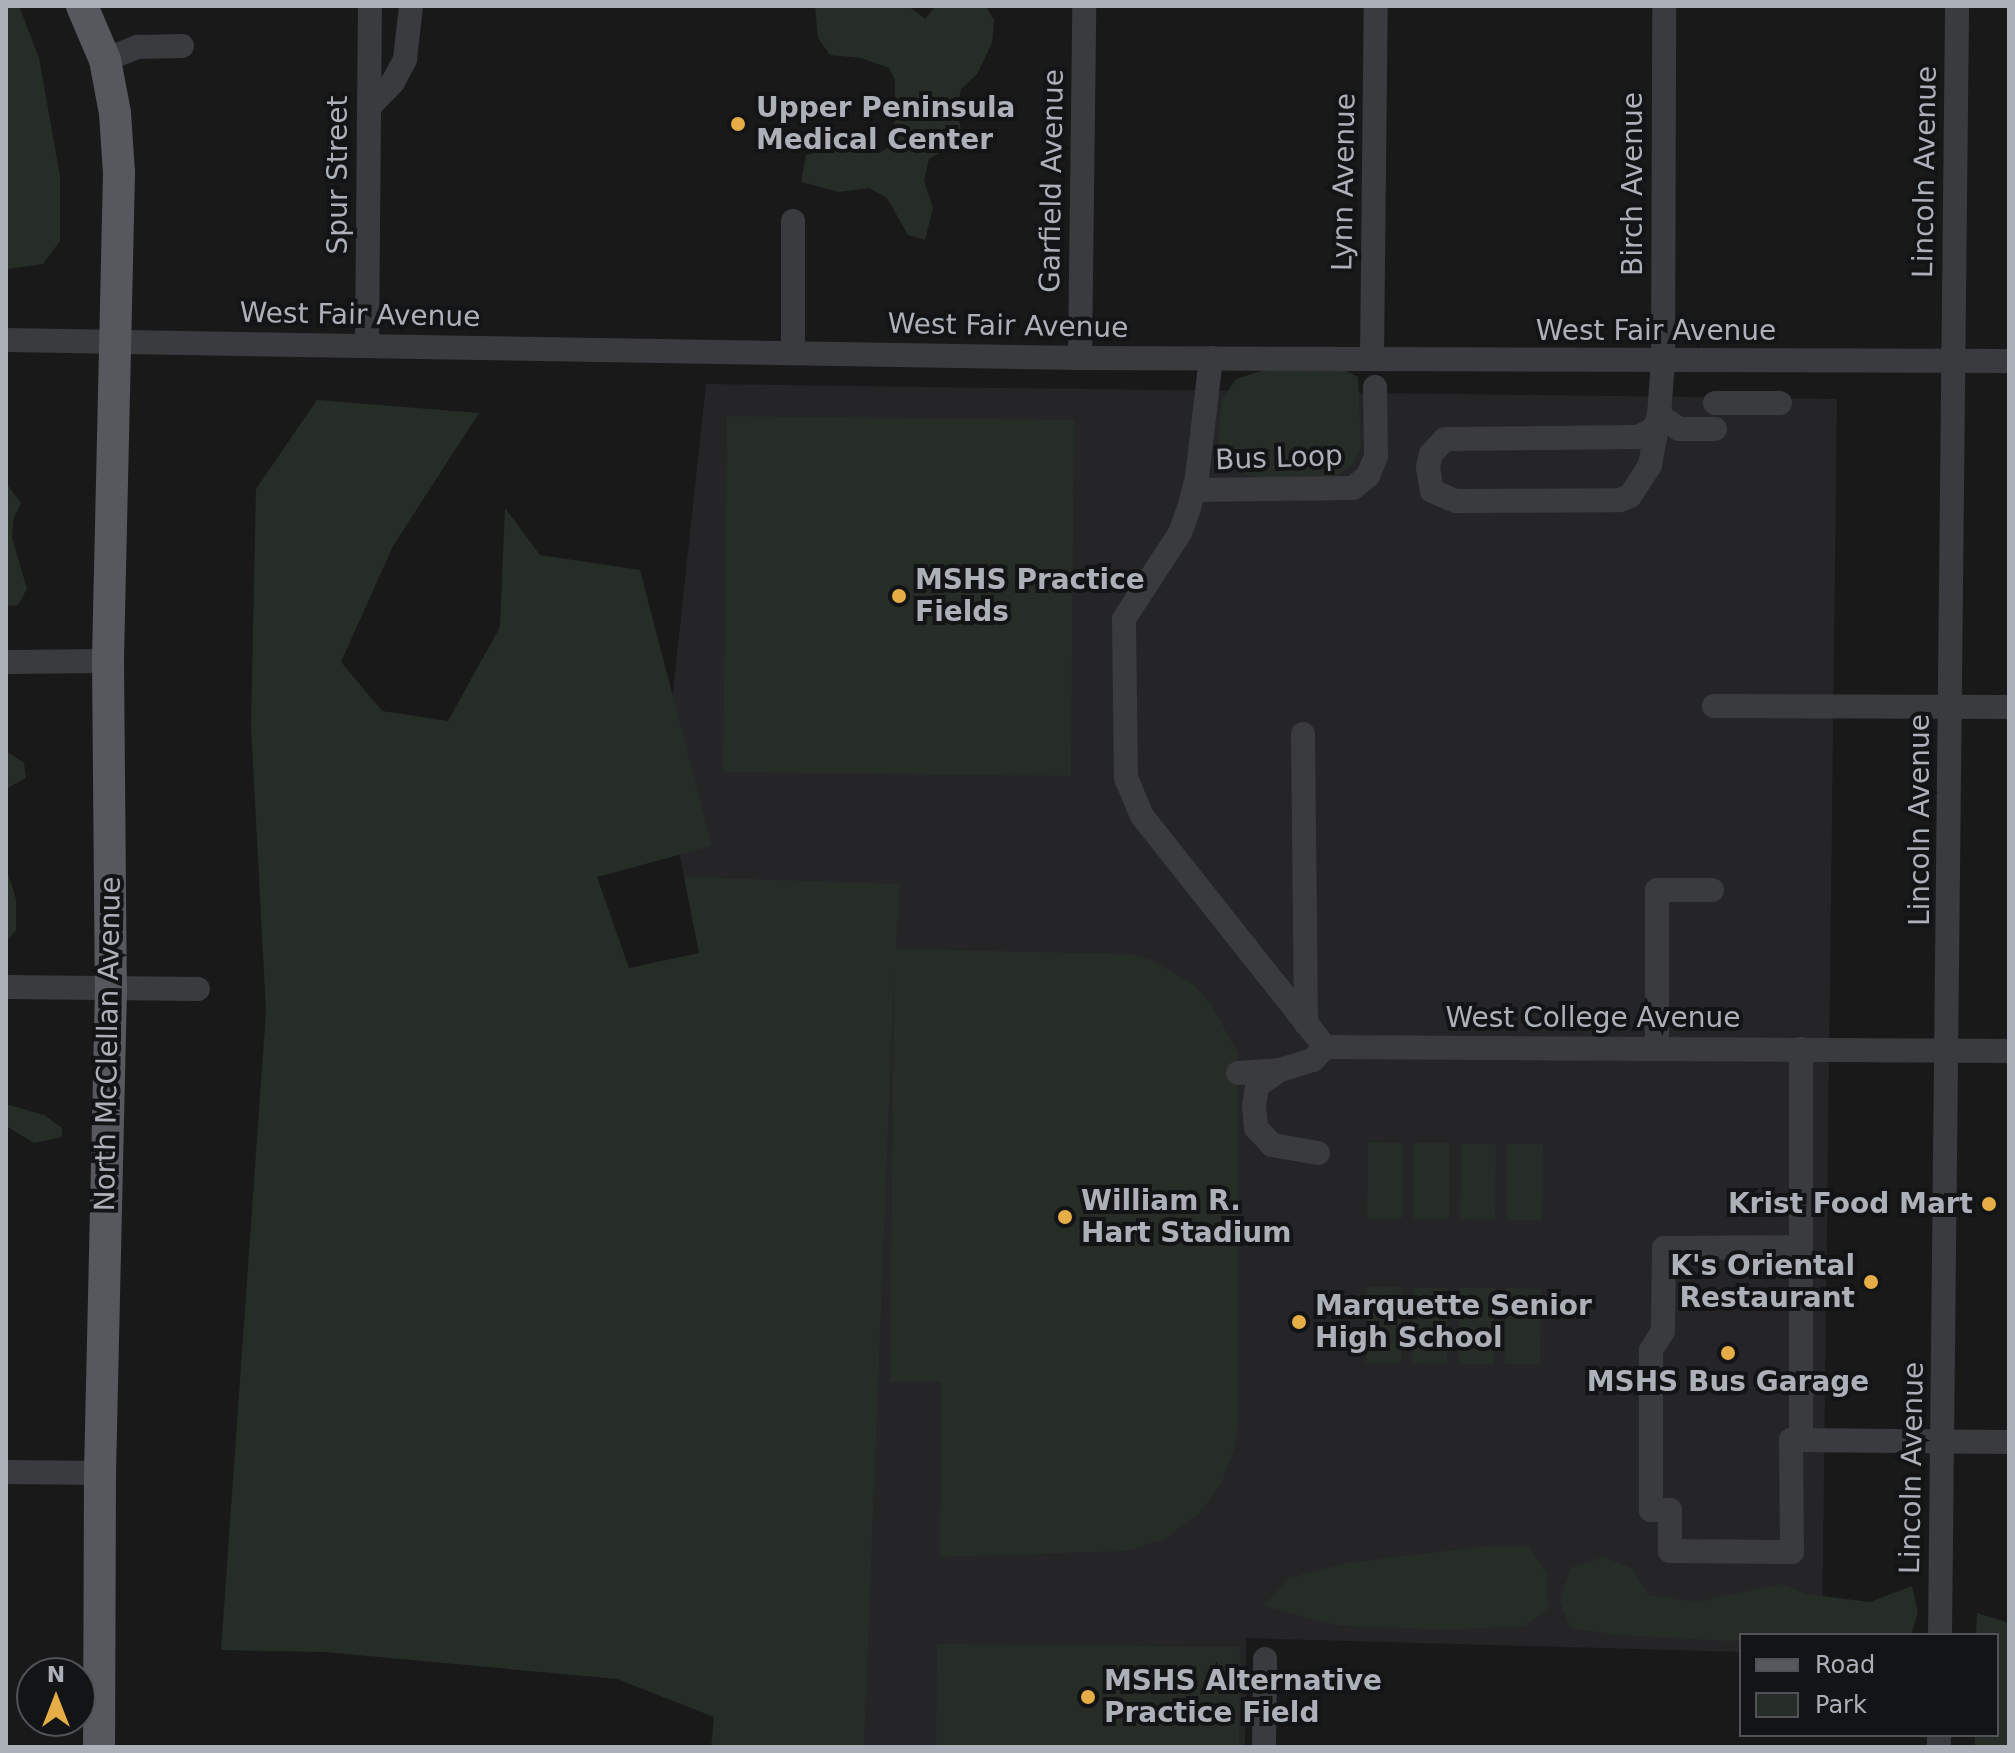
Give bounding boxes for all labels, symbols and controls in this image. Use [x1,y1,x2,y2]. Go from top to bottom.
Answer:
street label: Lincoln Avenue [1906,66,1944,278]
street label: Garfield Avenue [1033,69,1071,293]
place label: Upper Peninsula Medical Center [756,91,1015,157]
street label: Birch Avenue [1616,92,1650,276]
street label: Lynn Avenue [1326,93,1362,271]
street label: Spur Street [321,96,355,254]
marker: Upper Peninsula Medical Center [727,113,749,135]
street label: West Fair Avenue [239,296,481,334]
street label: West Fair Avenue [887,307,1129,345]
street label: West Fair Avenue [1536,314,1776,348]
street label: Bus Loop [1215,439,1343,477]
place label: MSHS Practice Fields [915,563,1145,629]
marker: MSHS Practice Fields [890,587,908,605]
street label: Lincoln Avenue [1903,714,1937,926]
street label: North McClellan Avenue [88,876,128,1212]
street label: West College Avenue [1445,1001,1741,1035]
place label: William R. Hart Stadium [1081,1184,1291,1250]
place label: Krist Food Mart [1728,1187,1973,1221]
marker: Krist Food Mart [1980,1195,1998,1213]
marker: William R. Hart Stadium [1056,1208,1074,1226]
place label: K's Oriental Restaurant [1670,1249,1855,1315]
marker: K's Oriental Restaurant [1862,1273,1880,1291]
place label: Marquette Senior High School [1315,1289,1592,1355]
marker: Marquette Senior High School [1290,1313,1308,1331]
marker: MSHS Bus Garage [1719,1344,1737,1362]
street label: Lincoln Avenue [1893,1362,1931,1574]
place label: MSHS Bus Garage [1587,1365,1869,1399]
legend [1739,1633,1999,1737]
text: Road [1815,1651,1875,1679]
north arrow [16,1657,96,1737]
text: N [47,1662,65,1687]
place label: MSHS Alternative Practice Field [1104,1664,1382,1730]
marker: MSHS Alternative Practice Field [1079,1688,1097,1706]
text: Park [1815,1691,1867,1719]

